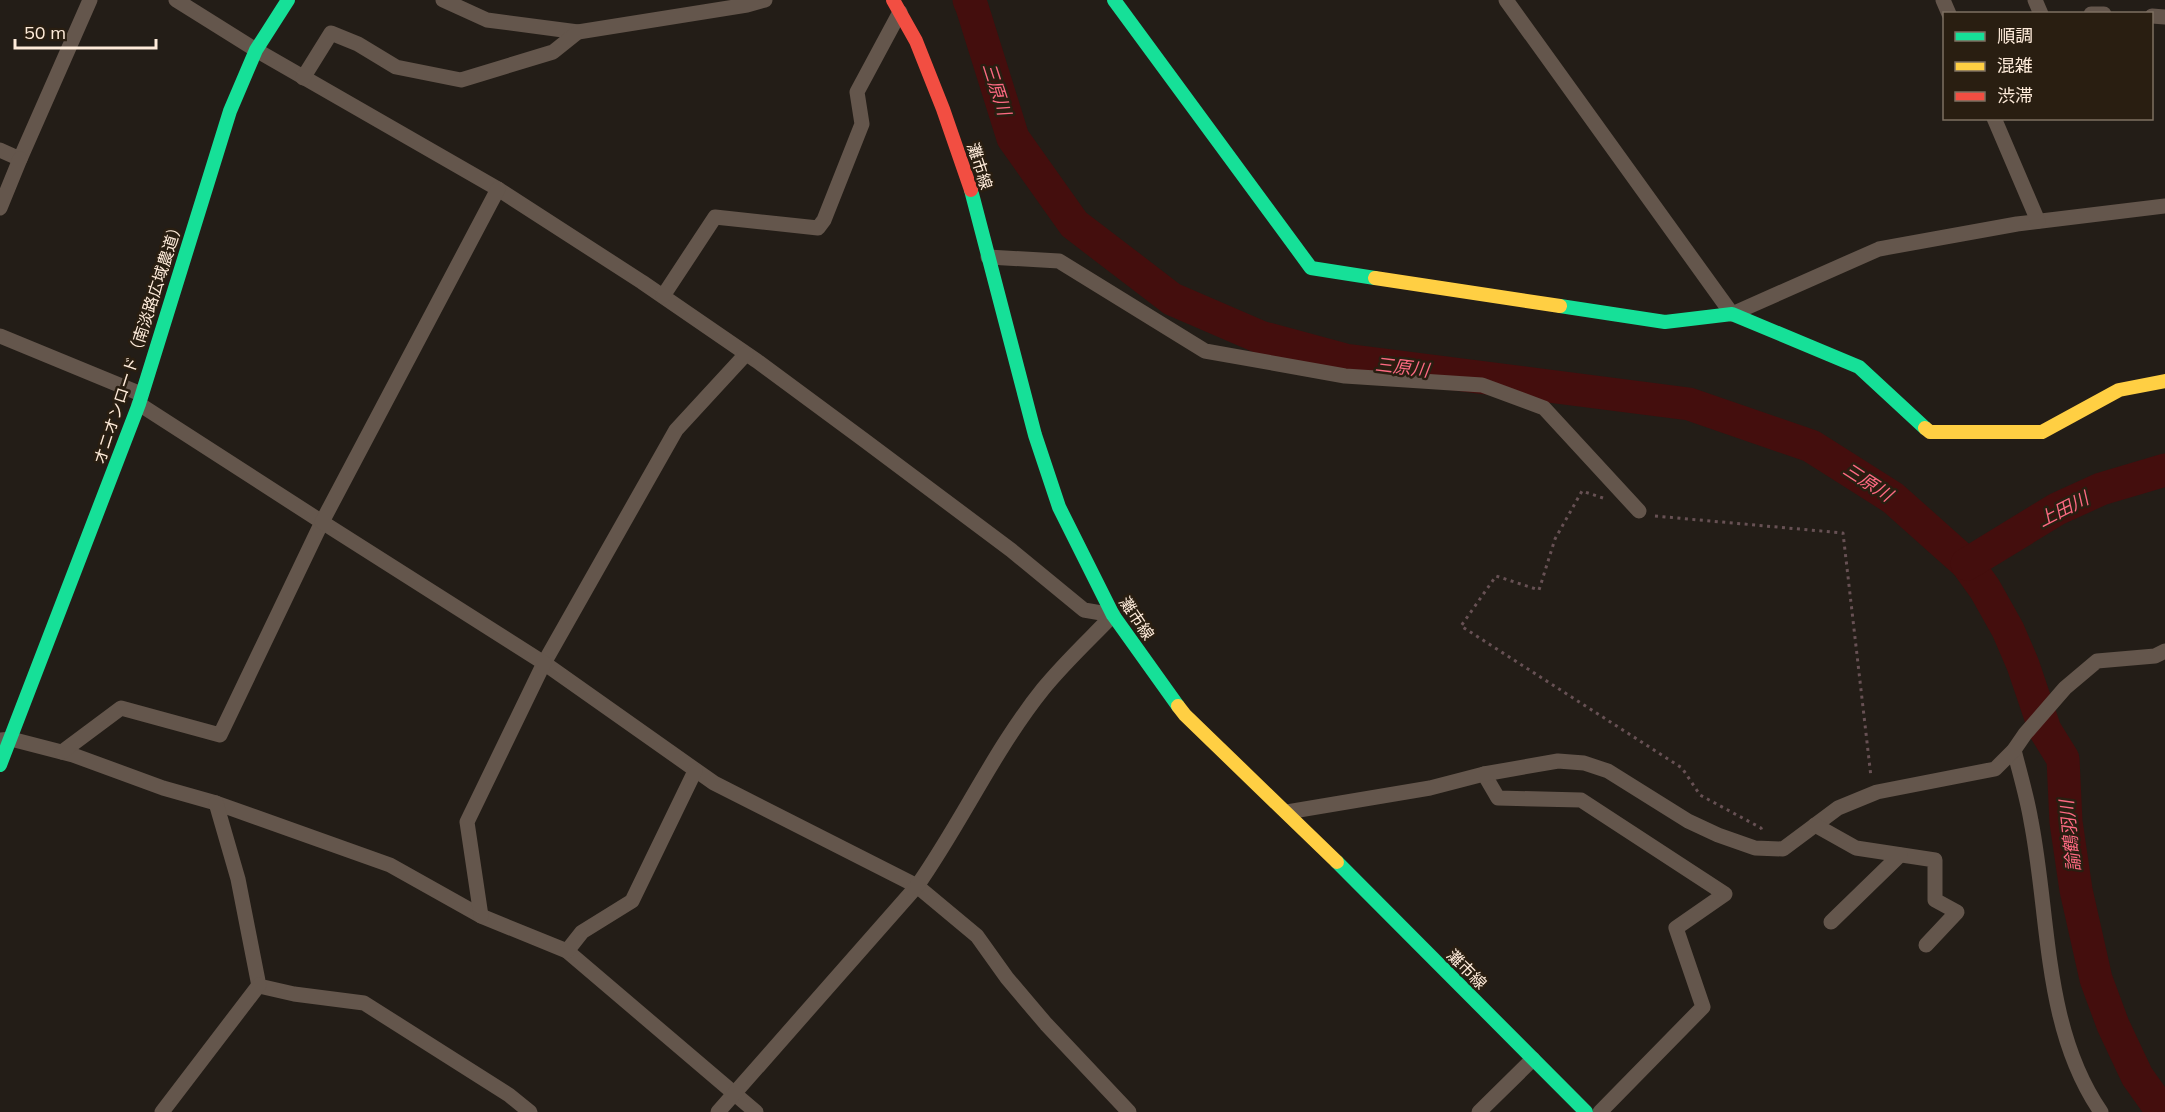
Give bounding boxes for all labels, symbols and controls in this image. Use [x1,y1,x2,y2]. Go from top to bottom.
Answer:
scale bar [15,12,156,50]
legend [1943,12,2153,120]
text: 50 m [24,21,66,44]
text: 順調 [1997,24,2033,47]
text: 混雑 [1997,54,2033,77]
water label: 三原川 [978,60,1017,120]
text: 渋滞 [1997,84,2033,107]
street label: 灘市線 [963,140,997,192]
street label: オニオンロード（南淡路広域農道） [89,217,187,467]
water label: 三原川 [1374,352,1432,382]
water label: 三原川 [1839,458,1899,507]
water label: 上田川 [2034,486,2094,532]
street label: 灘市線 [1115,593,1159,643]
water label: 諭鶴羽川 [2055,797,2085,873]
street label: 灘市線 [1443,945,1491,993]

